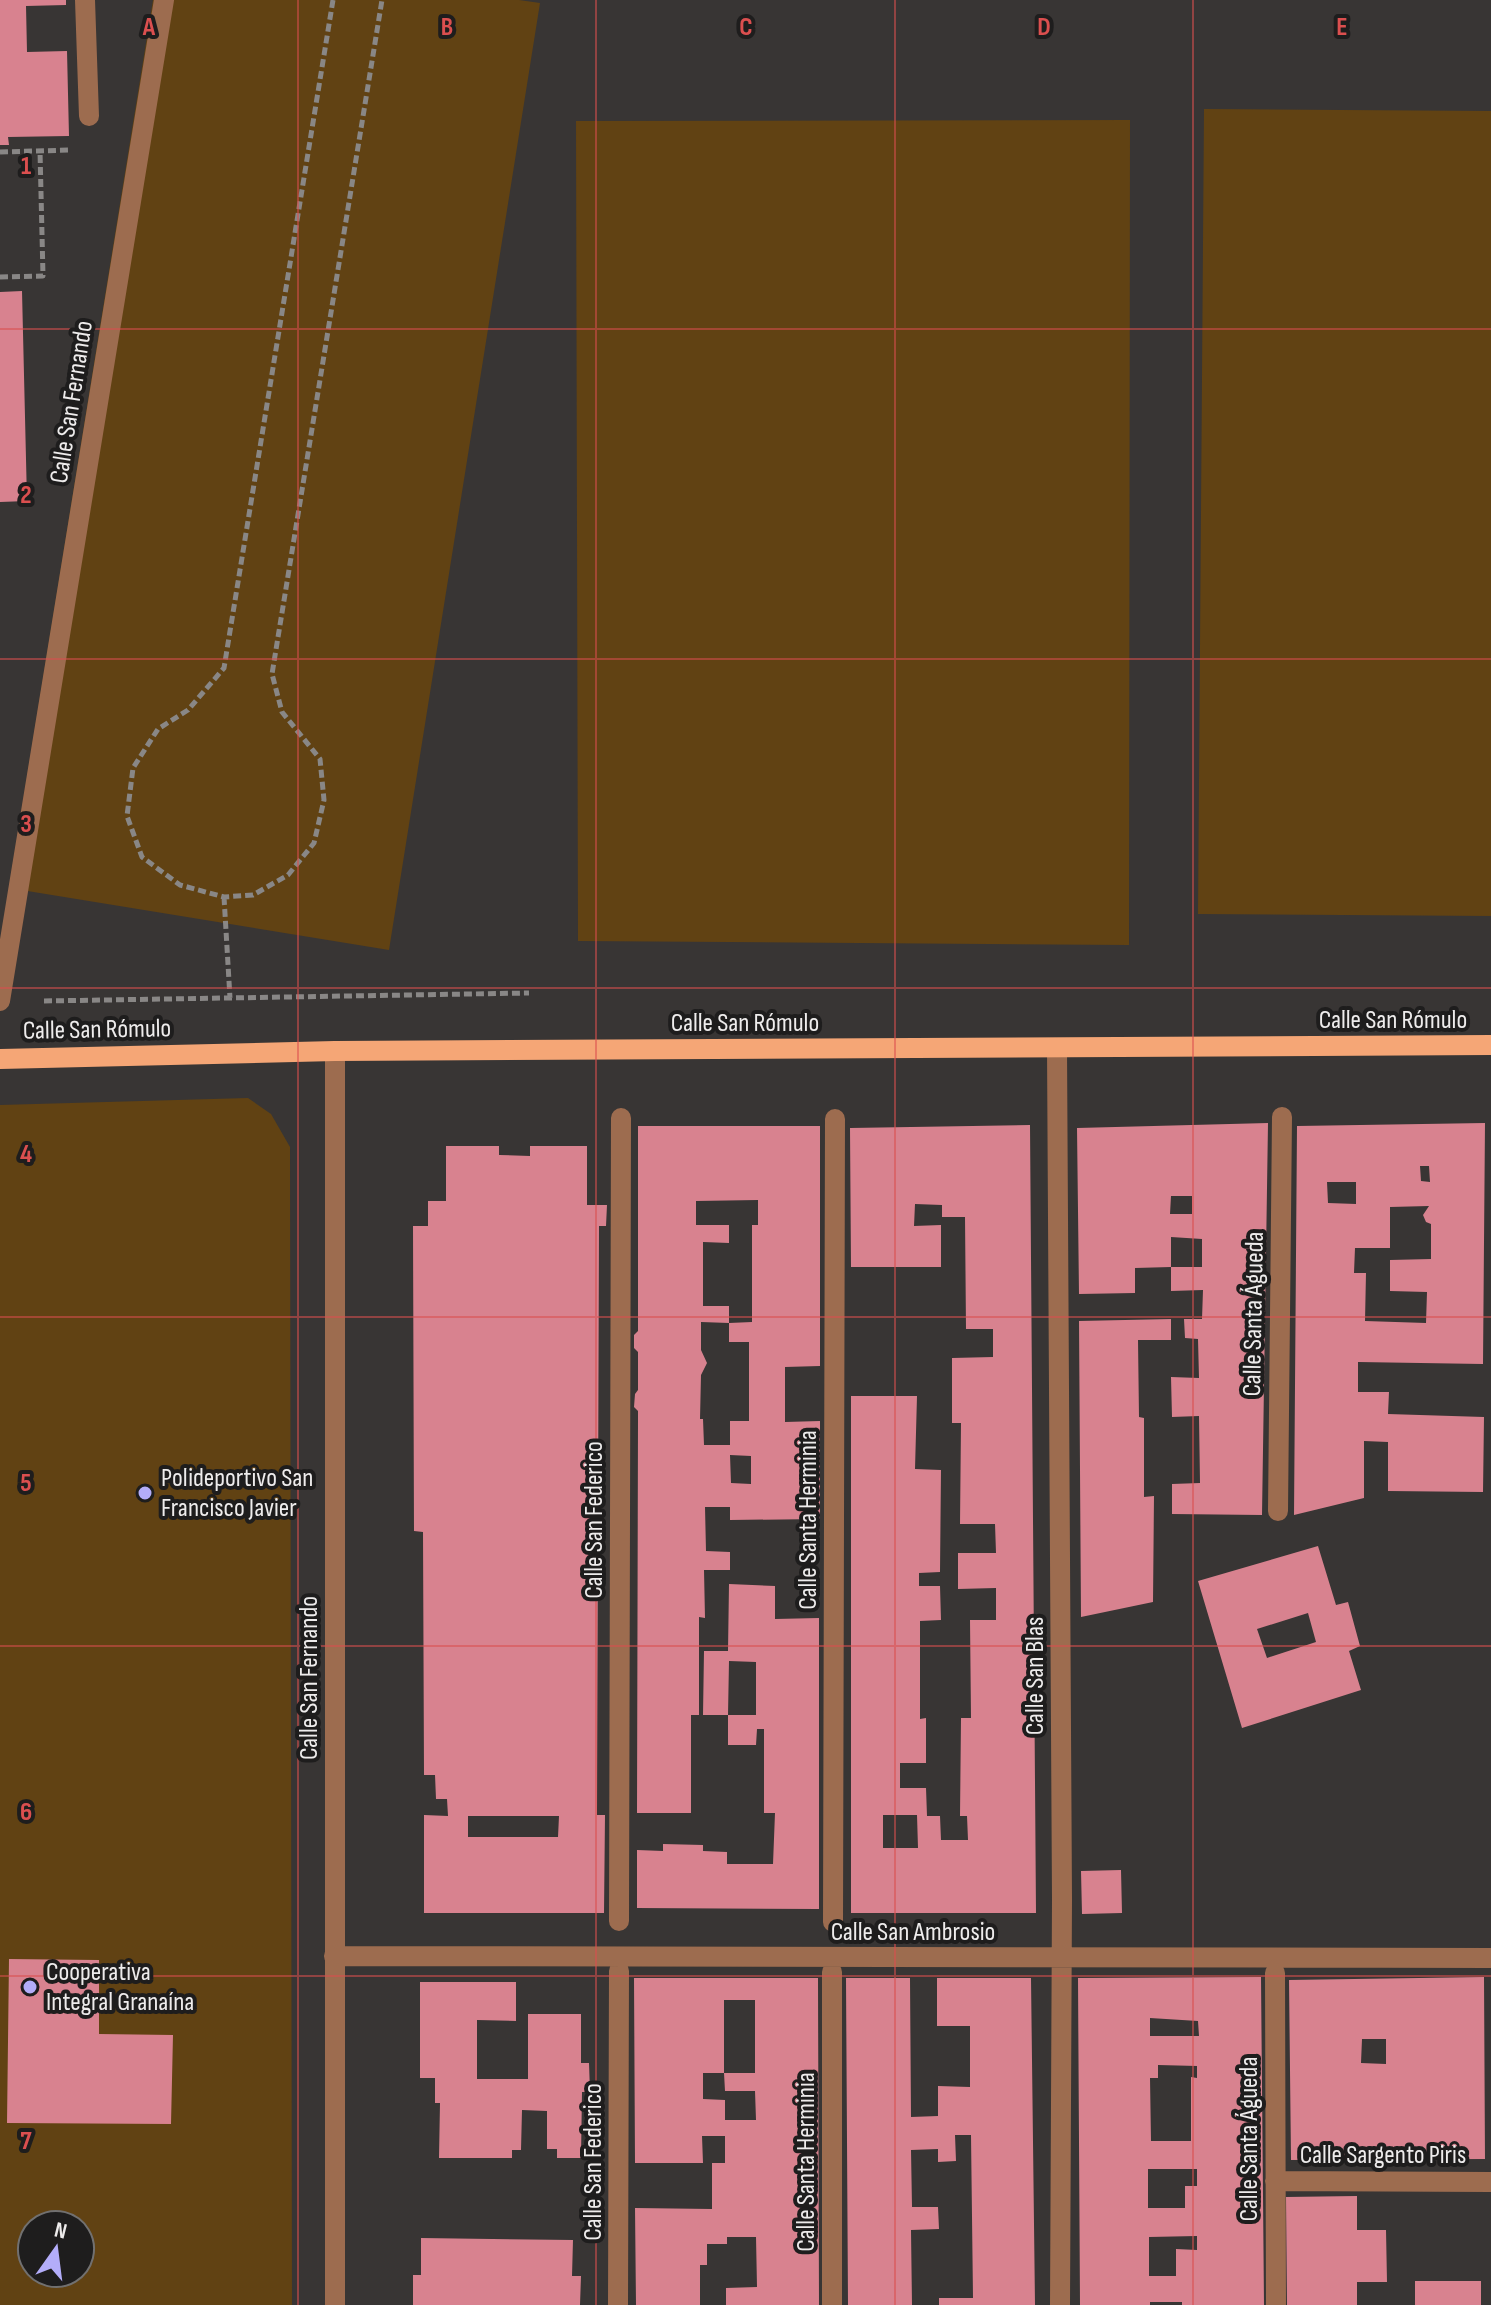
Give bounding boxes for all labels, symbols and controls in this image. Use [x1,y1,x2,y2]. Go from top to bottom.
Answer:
text: A [142,12,156,43]
text: B [441,12,453,43]
text: C [739,12,753,43]
text: D [1037,12,1051,43]
text: E [1336,12,1348,43]
text: 1 [21,151,31,182]
street label: Calle San Fernando [44,319,100,485]
text: 2 [20,480,32,511]
text: 3 [20,809,32,840]
street label: Calle San Rómulo [1319,1005,1467,1036]
street label: Calle San Rómulo [671,1008,819,1039]
street label: Calle San Rómulo [22,1013,172,1047]
text: 4 [20,1139,32,1170]
street label: Calle Santa Águeda [1237,1231,1271,1397]
street label: Calle Santa Herminia [793,1430,824,1610]
street label: Calle San Federico [579,1441,610,1599]
place label: Polideportivo San Francisco Javier [161,1463,313,1524]
text: 5 [20,1468,32,1499]
marker: Polideportivo San Francisco Javier [136,1484,154,1502]
street label: Calle San Fernando [294,1596,325,1760]
street label: Calle San Blas [1020,1617,1051,1735]
text: 6 [20,1797,32,1828]
street label: Calle San Ambrosio [831,1917,995,1948]
place label: Cooperativa Integral Granaína [46,1957,194,2018]
marker: Cooperativa Integral Granaína [21,1978,39,1996]
street label: Calle Santa Águeda [1234,2057,1265,2221]
street label: Calle Santa Herminia [791,2072,822,2252]
street label: Calle San Federico [578,2083,609,2241]
text: 7 [20,2126,32,2157]
street label: Calle Sargento Piris [1300,2140,1466,2171]
north arrow [16,2209,96,2289]
text: N [52,2217,69,2246]

